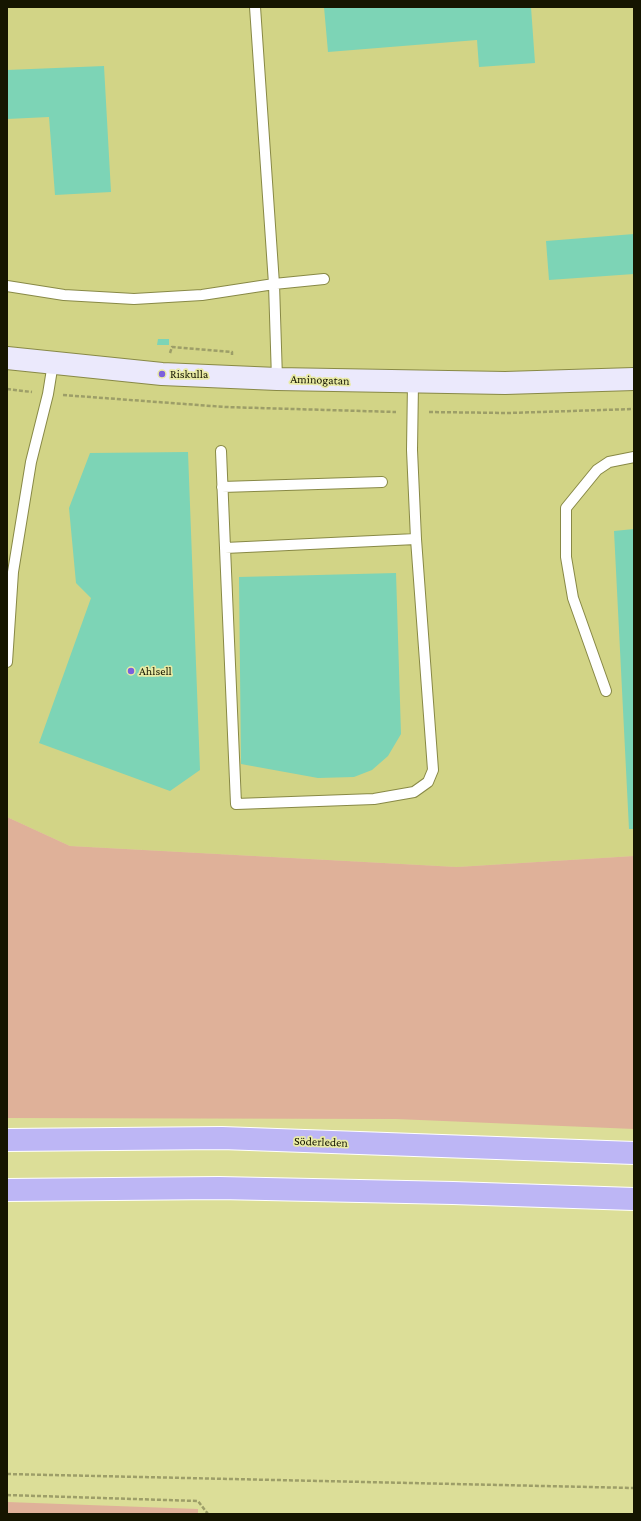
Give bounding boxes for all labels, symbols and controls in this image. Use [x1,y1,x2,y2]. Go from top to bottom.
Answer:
place label: Riskulla [170,367,208,381]
marker: Riskulla [157,369,167,379]
street label: Aminogatan [290,372,350,388]
place label: Ahlsell [139,664,172,678]
marker: Ahlsell [126,666,136,676]
street label: Söderleden [294,1134,348,1150]

